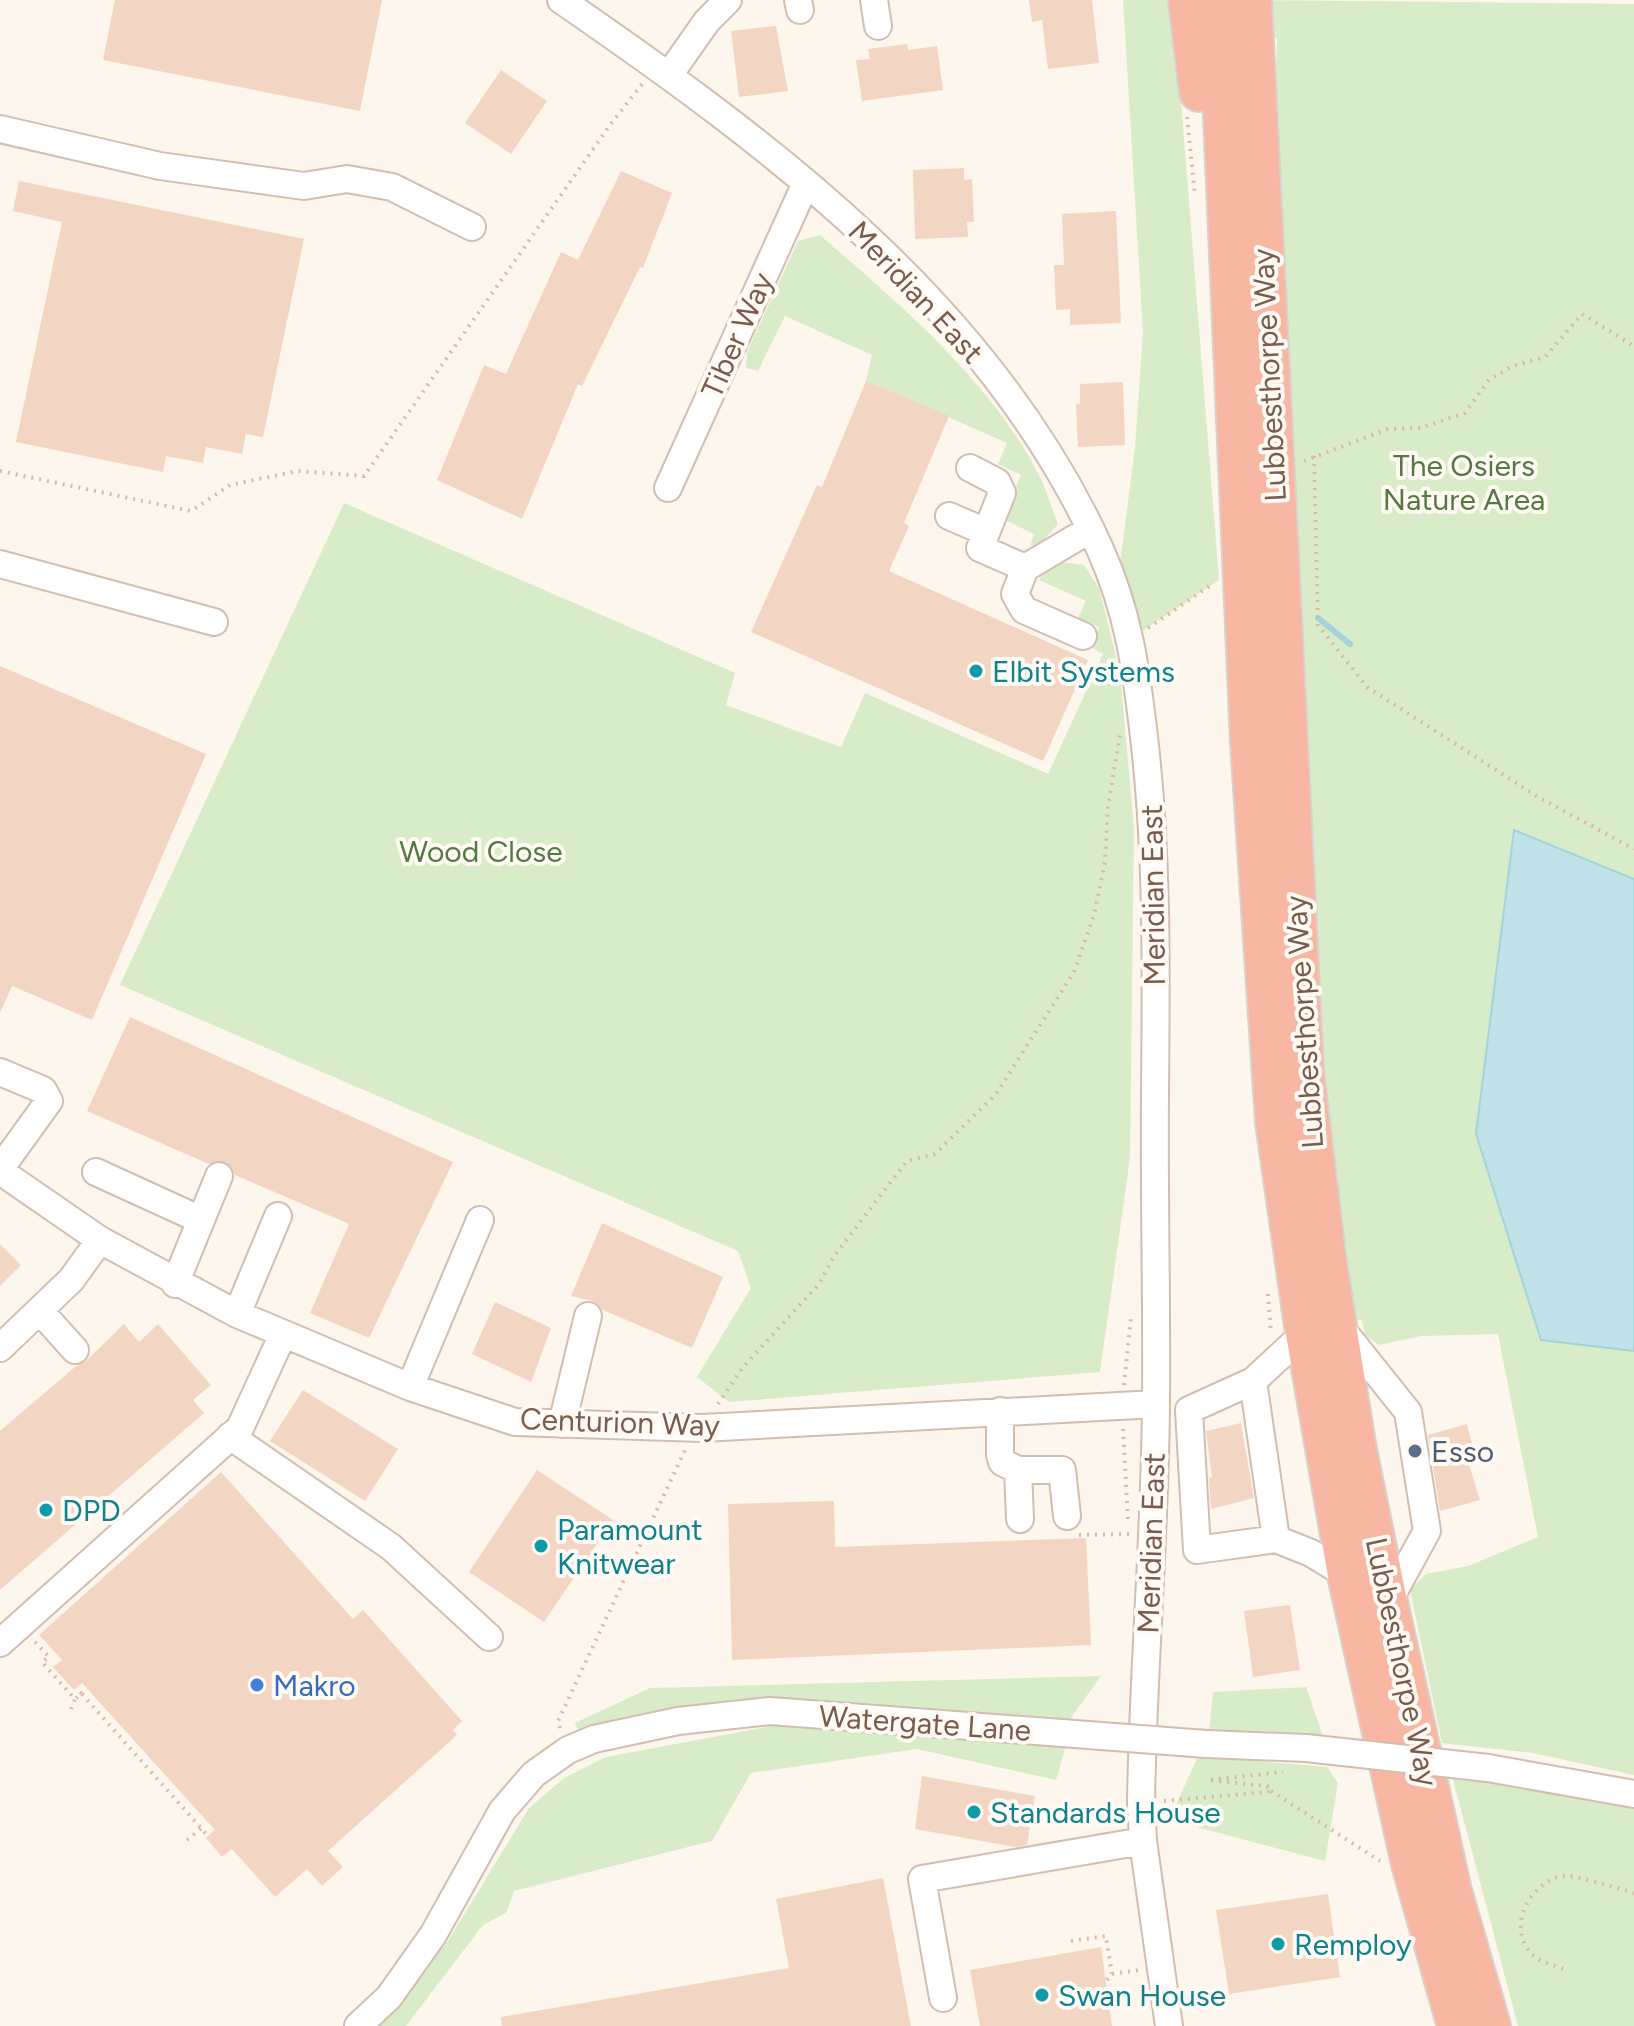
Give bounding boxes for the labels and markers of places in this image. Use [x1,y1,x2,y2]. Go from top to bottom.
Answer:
place label: Elbit Systems [992,653,1175,690]
marker: Elbit Systems [967,662,985,680]
place label: Esso [1431,1433,1494,1470]
marker: Esso [1406,1442,1424,1460]
place label: DPD [62,1492,121,1529]
marker: DPD [37,1501,55,1519]
place label: Paramount Knitwear [557,1511,703,1582]
marker: Paramount Knitwear [532,1537,550,1555]
place label: Makro [273,1667,356,1704]
marker: Makro [248,1676,266,1694]
place label: Standards House [990,1794,1221,1831]
marker: Standards House [965,1803,983,1821]
place label: Remploy [1294,1926,1412,1963]
marker: Remploy [1269,1935,1287,1953]
place label: Swan House [1058,1977,1226,2014]
marker: Swan House [1033,1986,1051,2004]

